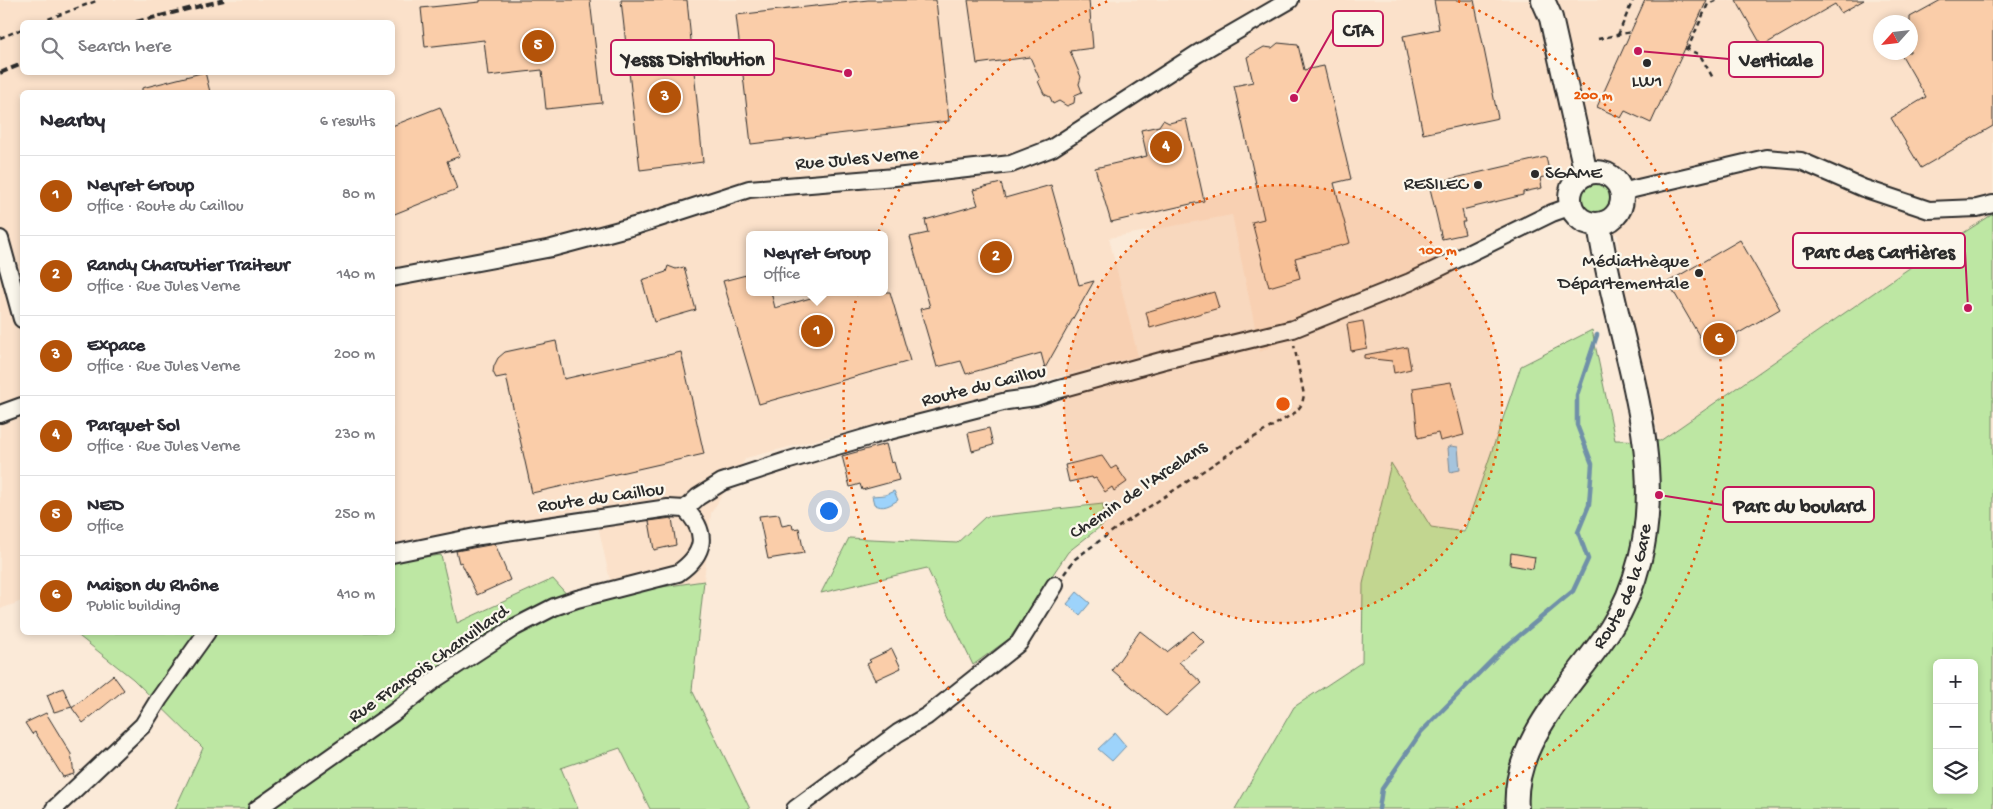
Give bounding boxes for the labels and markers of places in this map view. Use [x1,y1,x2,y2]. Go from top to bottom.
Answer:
callout: CTA [1333,11,1383,46]
pin: 5 [522,27,554,65]
callout: Yesss Distribution [611,40,774,75]
callout: Verticale [1729,42,1823,77]
marker: LW1 [1641,57,1653,69]
place label: LW1 [1632,71,1662,94]
pin: 3 [649,78,681,116]
pin: 4 [1150,128,1182,166]
place label: SGAME [1545,163,1603,186]
marker: SGAME [1529,168,1541,180]
place label: RESILEC [1404,174,1470,197]
marker: RESILEC [1472,179,1484,191]
callout: Parc des Cartières [1793,233,1965,268]
pin: 2 [980,238,1012,276]
place label: Médiathèque Départementale [1556,251,1689,296]
marker: Médiathèque Départementale [1693,267,1705,279]
pin: 1 [801,312,833,350]
pin: 6 [1703,320,1735,358]
centre of rings [1274,395,1292,413]
callout: Parc du boulard [1723,487,1874,522]

